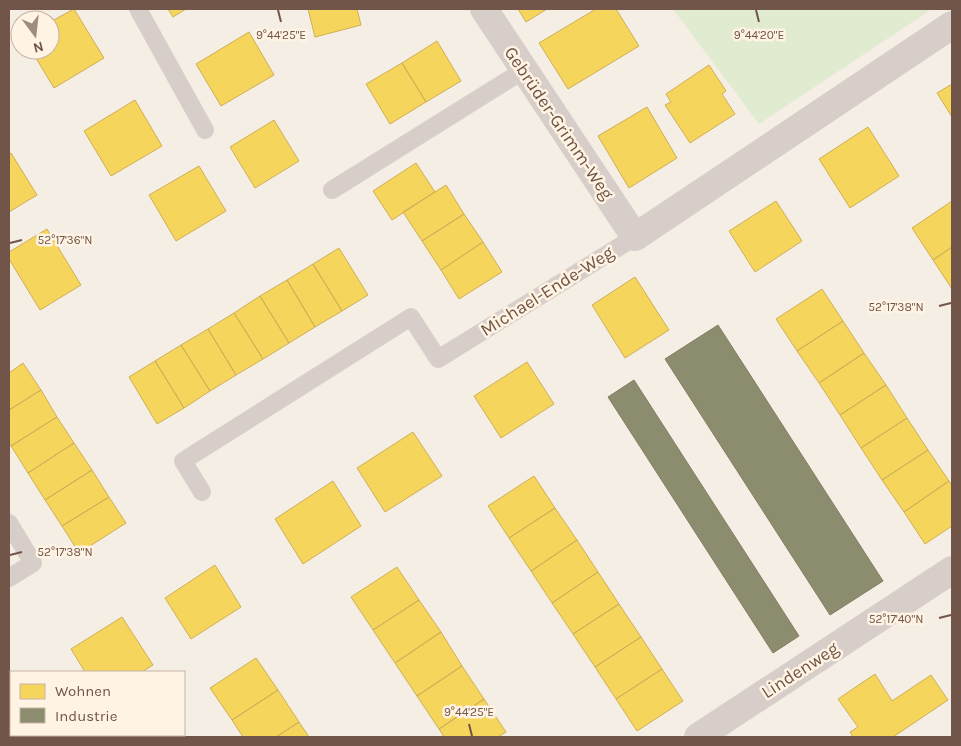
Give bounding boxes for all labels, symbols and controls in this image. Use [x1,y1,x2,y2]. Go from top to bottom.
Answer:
north arrow [10,10,60,60]
text: 9°44'25"E [256,28,306,42]
text: 9°44'20"E [734,28,784,42]
text: N [31,38,45,57]
street label: Gebrüder-Grimm-Weg [500,42,618,204]
text: 52°17'36"N [38,233,92,247]
street label: Michael-Ende-Weg [476,241,618,341]
text: 52°17'38"N [868,300,924,314]
text: 52°17'38"N [37,545,93,559]
text: 52°17'40"N [869,612,923,626]
street label: Lindenweg [757,637,843,703]
legend [10,671,185,736]
text: Wohnen [55,682,111,700]
text: 9°44'25"E [444,705,494,719]
text: Industrie [55,707,117,725]

